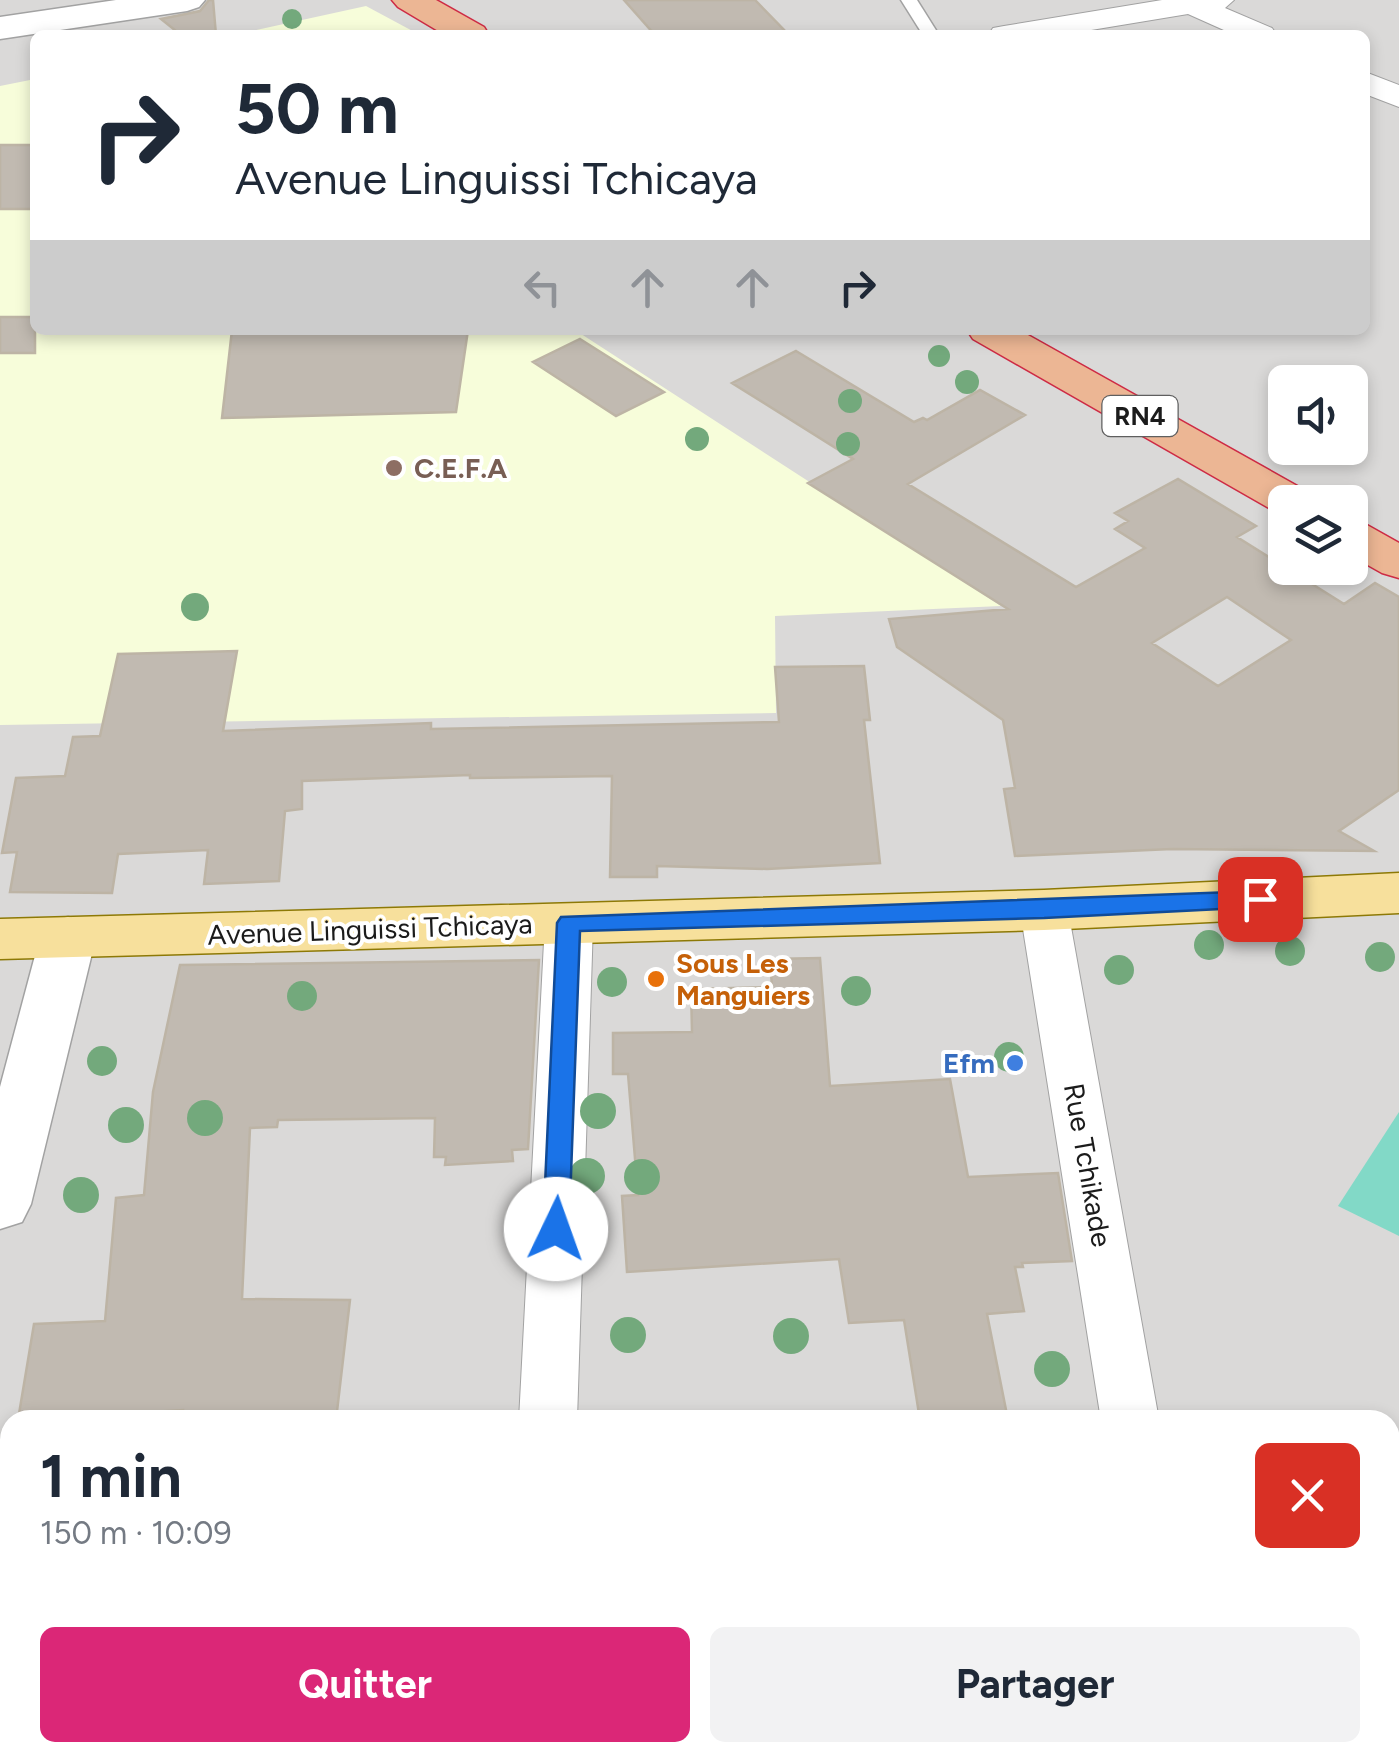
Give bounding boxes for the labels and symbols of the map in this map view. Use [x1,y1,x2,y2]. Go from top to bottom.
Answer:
road number: RN4 [1102,396,1178,436]
place label: C.E.F.A [414,451,507,485]
marker: C.E.F.A [383,457,405,479]
pin [1218,857,1303,942]
street label: Avenue Linguissi Tchicaya [207,906,533,952]
place label: Sous Les Manguiers [676,946,810,1012]
marker: Sous Les Manguiers [645,968,667,990]
place label: Efm [943,1046,995,1080]
marker: Efm [1004,1052,1026,1074]
street label: Rue Tchikade [1057,1081,1119,1249]
position arrow [504,1177,608,1281]

